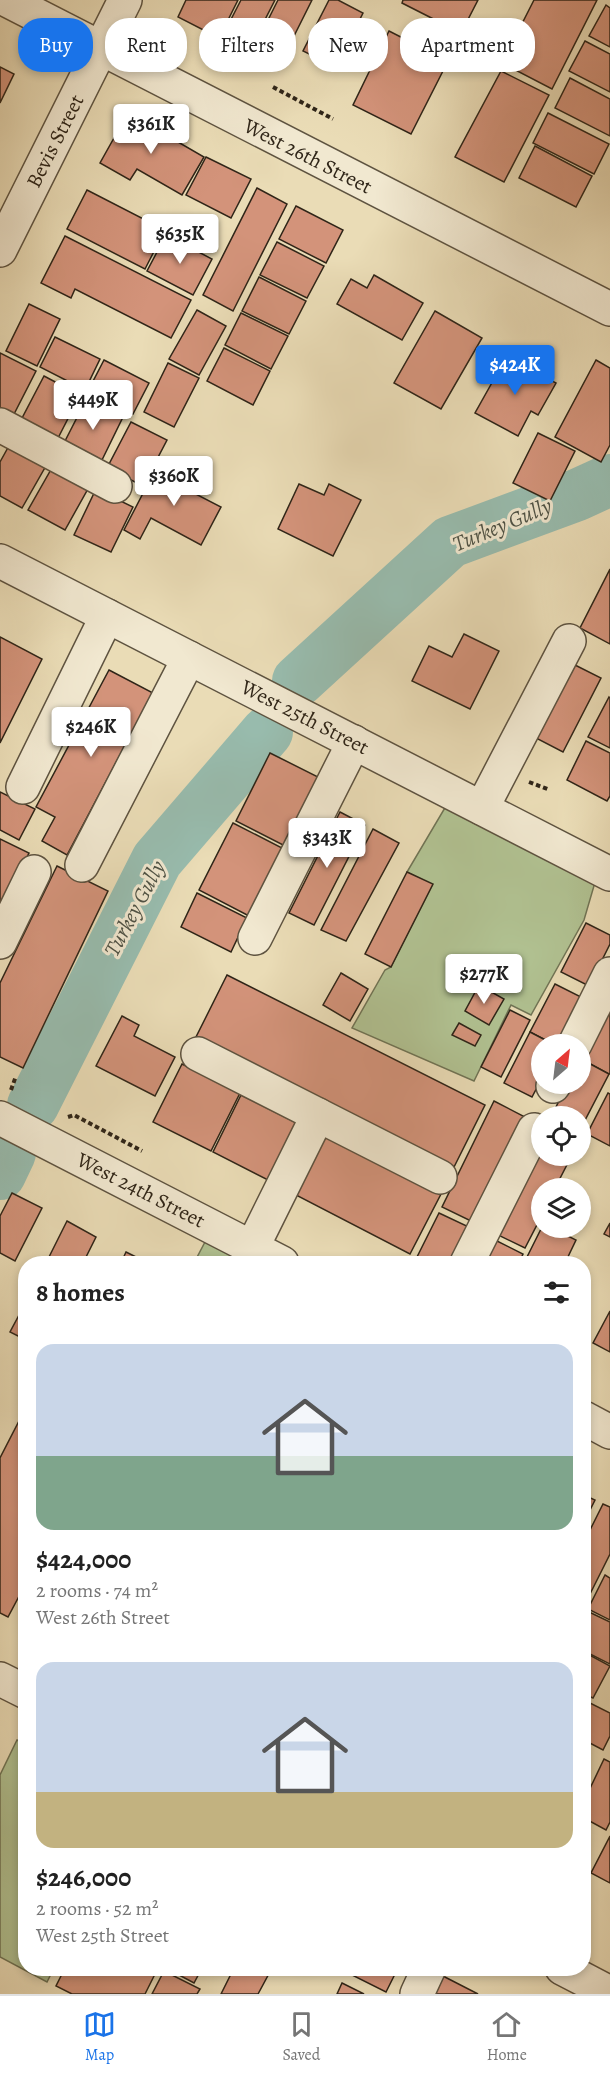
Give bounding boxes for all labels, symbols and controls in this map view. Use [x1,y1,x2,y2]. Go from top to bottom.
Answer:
chip: Buy [18,18,93,72]
chip: Rent [105,18,187,72]
chip: Filters [199,18,296,72]
chip: New [308,18,388,72]
chip: Apartment [400,18,535,72]
street label: Bevis Street [20,89,90,192]
pin: $361K [109,104,193,155]
text: $361K [127,110,175,137]
street label: West 26th Street [238,111,377,200]
pin: $635K [138,214,222,265]
text: $635K [156,220,204,247]
pin: $424K [473,345,557,396]
text: $424K [490,351,540,378]
pin: $449K [51,380,135,431]
text: $449K [68,386,118,413]
pin: $360K [132,456,216,507]
text: $360K [149,462,199,489]
water label: Turkey Gully [448,490,557,559]
street label: West 25th Street [235,672,374,761]
pin: $246K [49,707,133,758]
text: $246K [66,713,116,740]
pin: $343K [285,818,369,869]
text: $343K [302,824,352,851]
water label: Turkey Gully [97,855,173,962]
pin: $277K [442,954,526,1005]
text: $277K [459,960,509,987]
north arrow [531,1034,591,1094]
map controls [531,1034,591,1238]
button: locate [531,1106,591,1166]
street label: West 24th Street [71,1145,210,1234]
button: layers [531,1178,591,1238]
text: 8 homes [36,1275,125,1310]
icon: filters [540,1276,573,1309]
icon: home [251,1383,359,1491]
text: $424,000 [36,1542,131,1577]
text: 2 rooms · 74 m² [36,1577,158,1604]
text: West 26th Street [36,1604,170,1631]
icon: home [251,1701,359,1809]
text: $246,000 [36,1860,131,1895]
text: 2 rooms · 52 m² [36,1895,159,1922]
text: West 25th Street [36,1922,169,1949]
tab: Map [83,2008,116,2066]
tab: Saved [282,2008,320,2066]
tab: Home [487,2008,527,2066]

